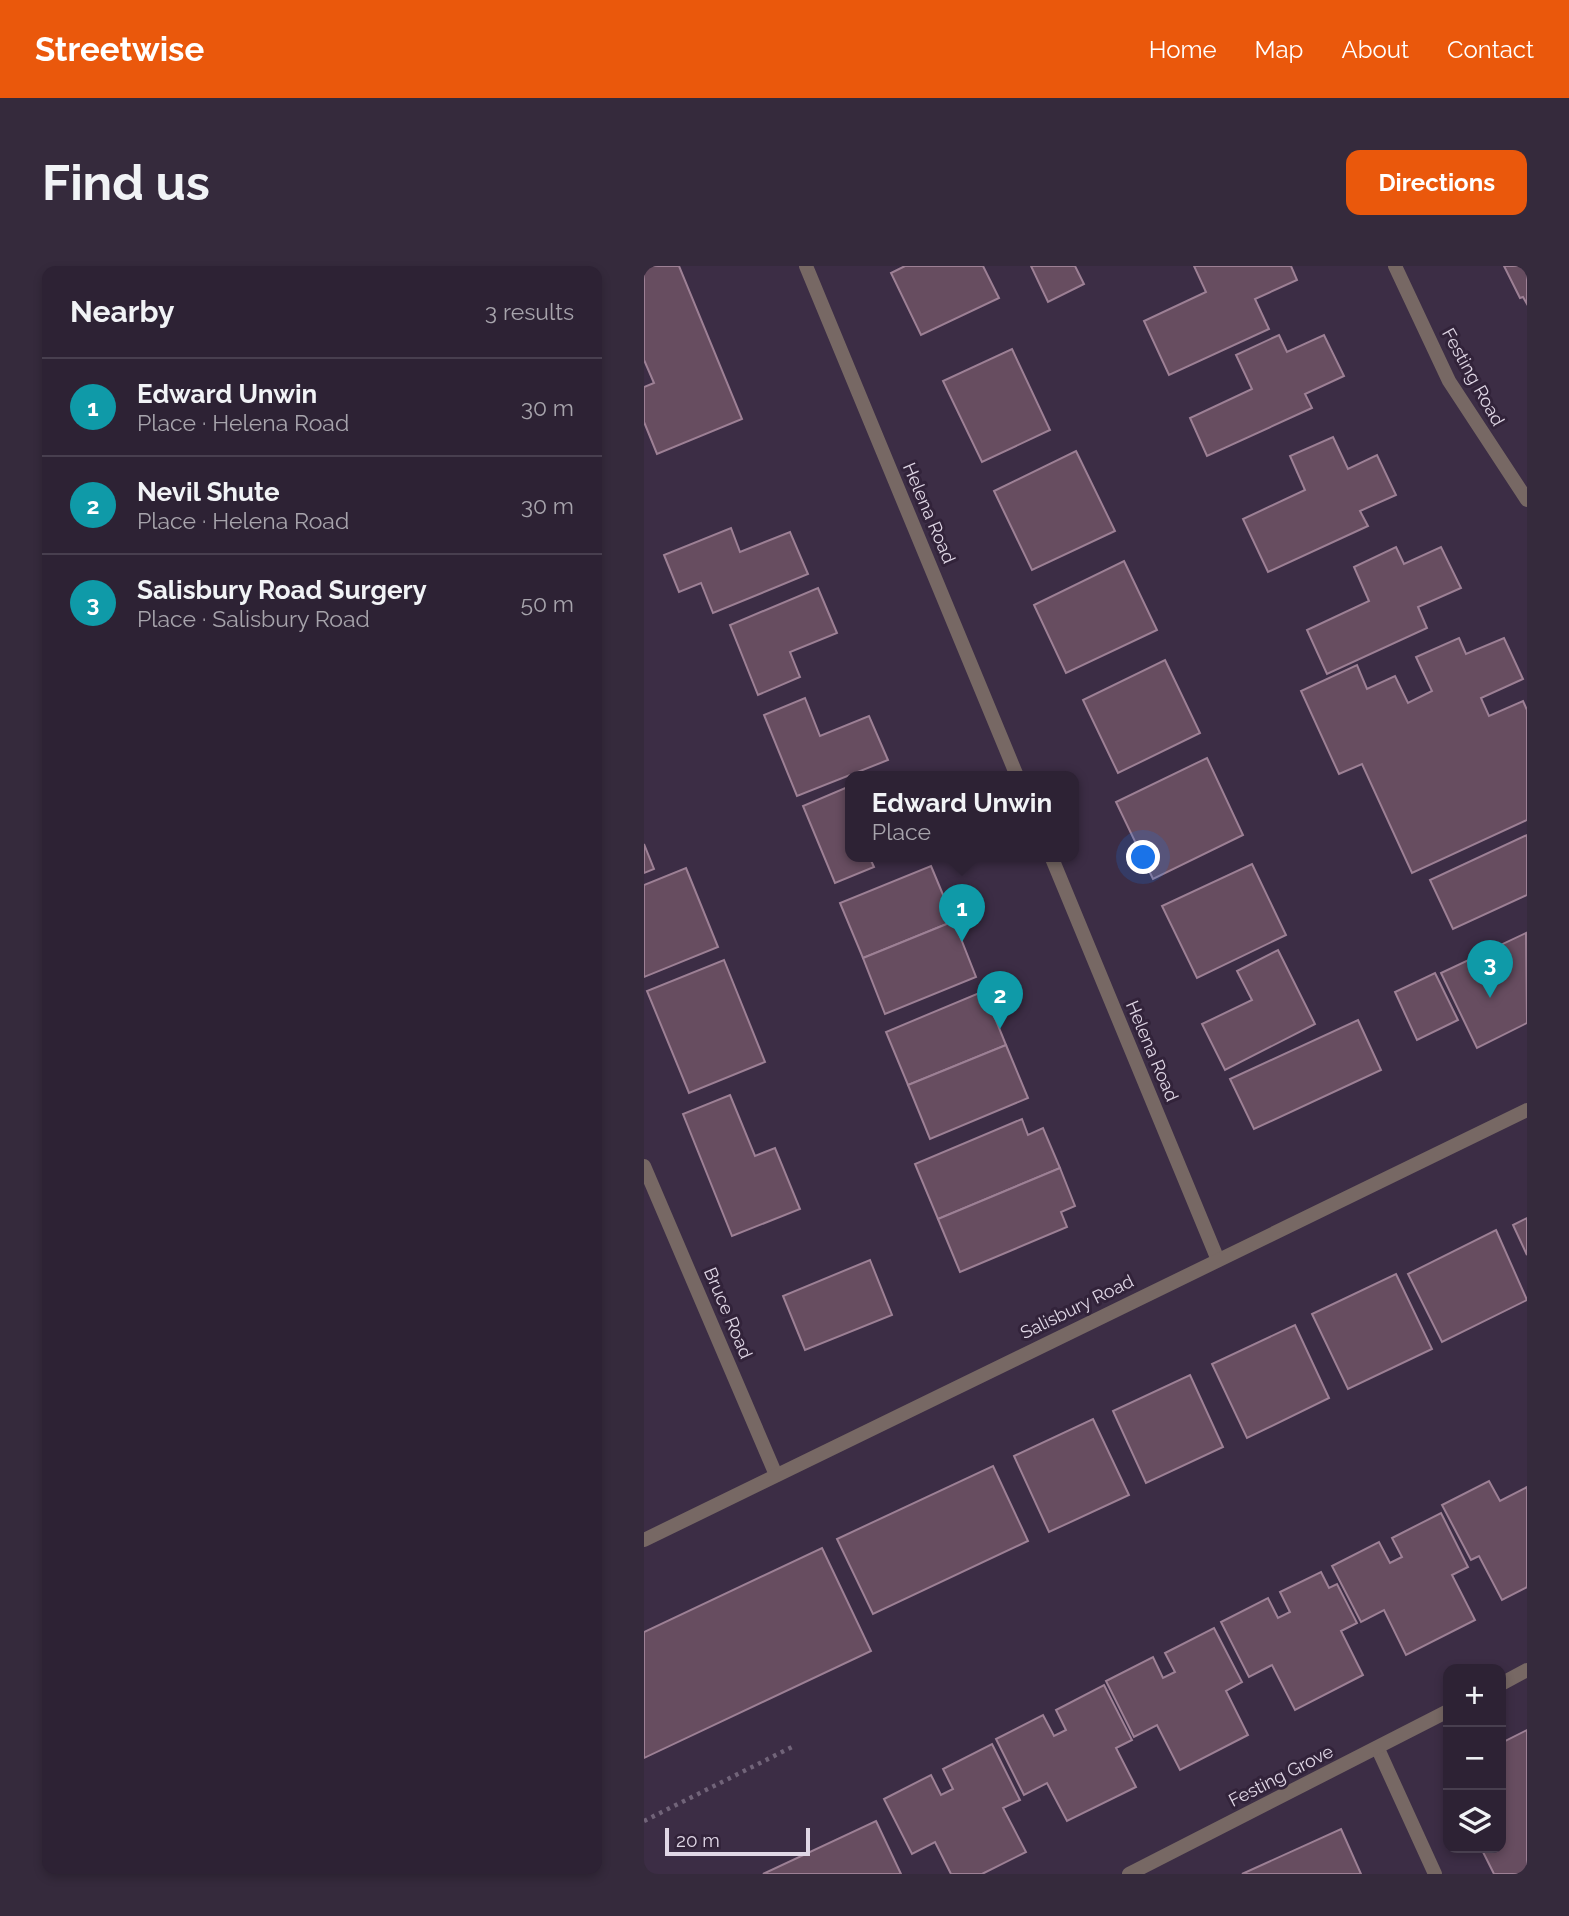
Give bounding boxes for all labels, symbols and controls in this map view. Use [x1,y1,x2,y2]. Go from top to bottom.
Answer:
text: Streetwise [35,30,204,69]
text: Home [1149,35,1217,64]
text: Map [1255,35,1303,64]
text: About [1341,35,1409,64]
text: Contact [1447,35,1534,64]
button: Directions [1346,150,1527,215]
text: Find us [42,154,210,211]
text: Nearby [70,294,174,329]
text: 3 results [485,298,574,325]
street label: Festing Road [1438,324,1509,429]
text: Edward Unwin [137,379,317,409]
text: 1 [87,394,99,421]
text: 30 m [521,394,574,421]
text: Place · Helena Road [137,409,349,436]
street label: Helena Road [899,459,960,566]
text: Nevil Shute [137,477,280,507]
text: 2 [87,492,99,519]
text: 30 m [521,492,574,519]
text: Place · Helena Road [137,507,349,534]
text: Salisbury Road Surgery [137,575,427,605]
text: 3 [87,590,99,617]
text: 50 m [520,590,574,617]
text: Place · Salisbury Road [137,605,370,632]
popup [845,771,1079,862]
text: Edward Unwin [872,788,1052,818]
text: Place [872,818,931,845]
your location [1126,840,1160,874]
pin: 1 [939,884,985,942]
pin: 3 [1467,940,1513,998]
pin: 2 [977,971,1023,1029]
street label: Helena Road [1122,997,1183,1104]
street label: Bruce Road [700,1264,757,1362]
street label: Salisbury Road [1017,1270,1137,1343]
map controls [1443,1664,1506,1853]
button: + [1443,1664,1506,1727]
button: − [1443,1727,1506,1790]
street label: Festing Grove [1225,1740,1337,1811]
button: layers [1443,1790,1506,1853]
scale bar [665,1825,810,1857]
text: 20 m [676,1829,720,1851]

